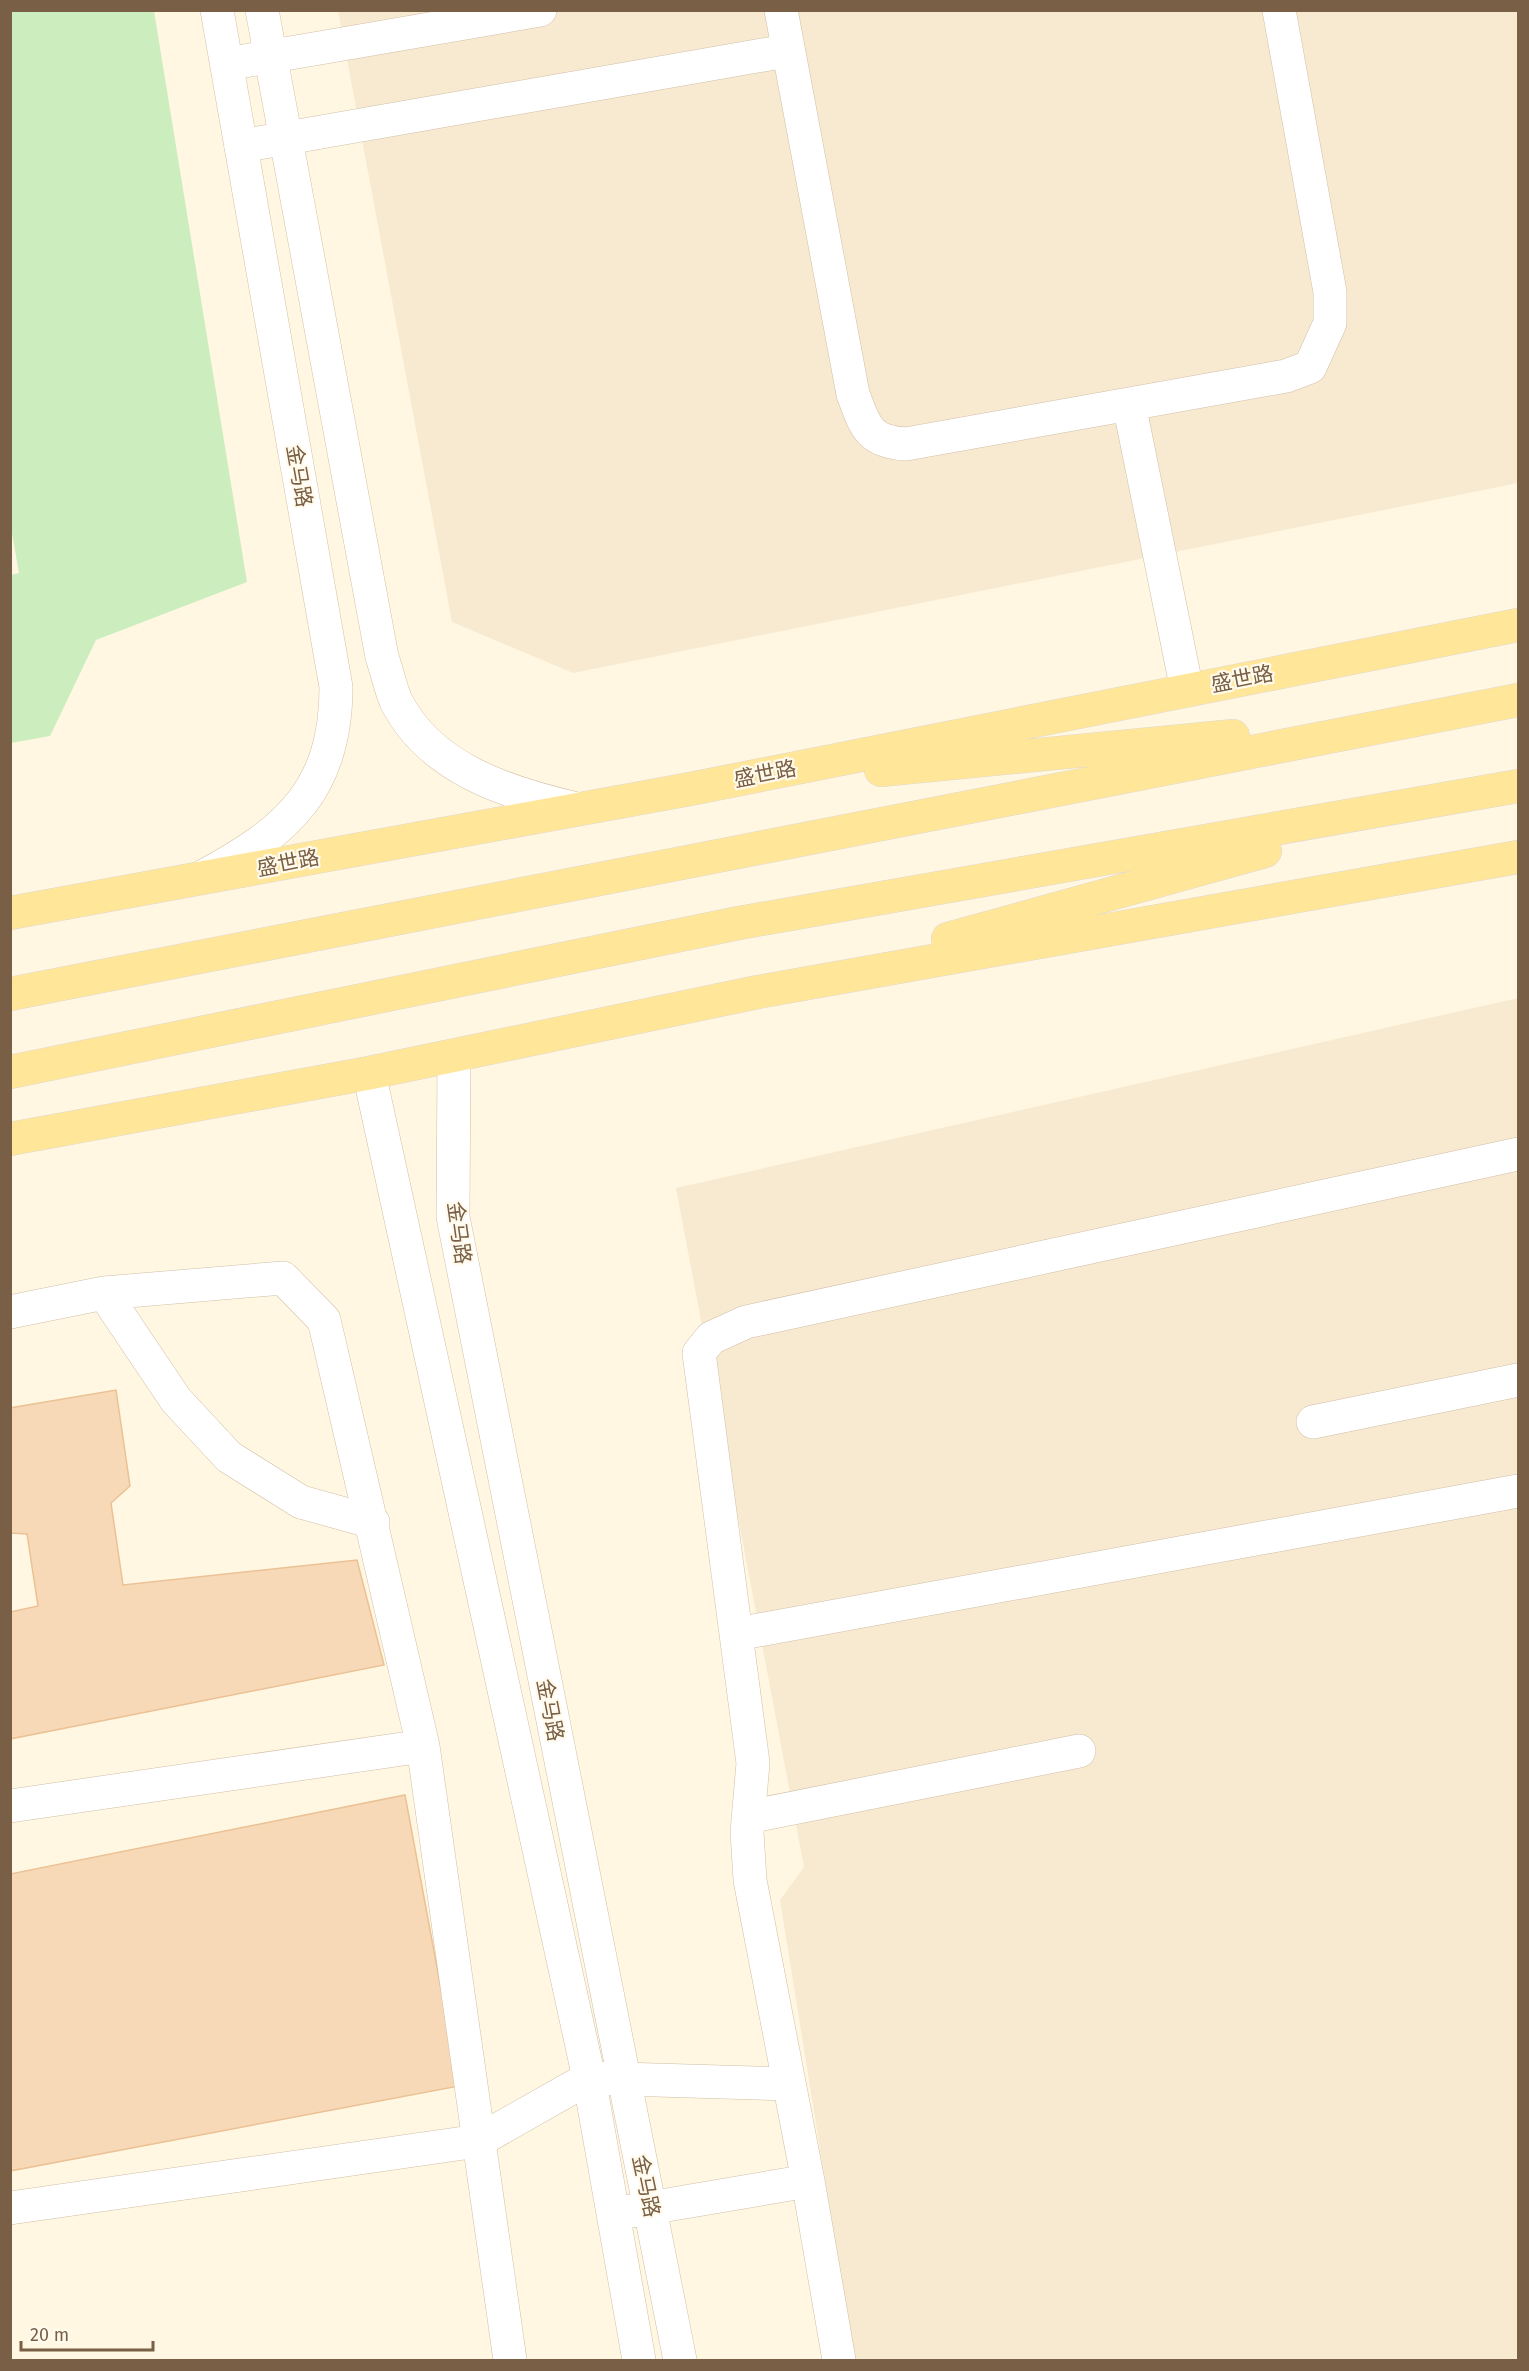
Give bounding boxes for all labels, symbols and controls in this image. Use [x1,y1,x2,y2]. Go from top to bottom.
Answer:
street label: 金马路 [281,443,317,509]
street label: 盛世路 [1209,660,1275,698]
street label: 盛世路 [732,755,798,793]
street label: 盛世路 [255,844,321,882]
street label: 金马路 [442,1200,476,1266]
street label: 金马路 [531,1677,569,1743]
street label: 金马路 [627,2152,665,2220]
scale bar [21,2314,153,2352]
text: 20 m [30,2324,69,2346]

